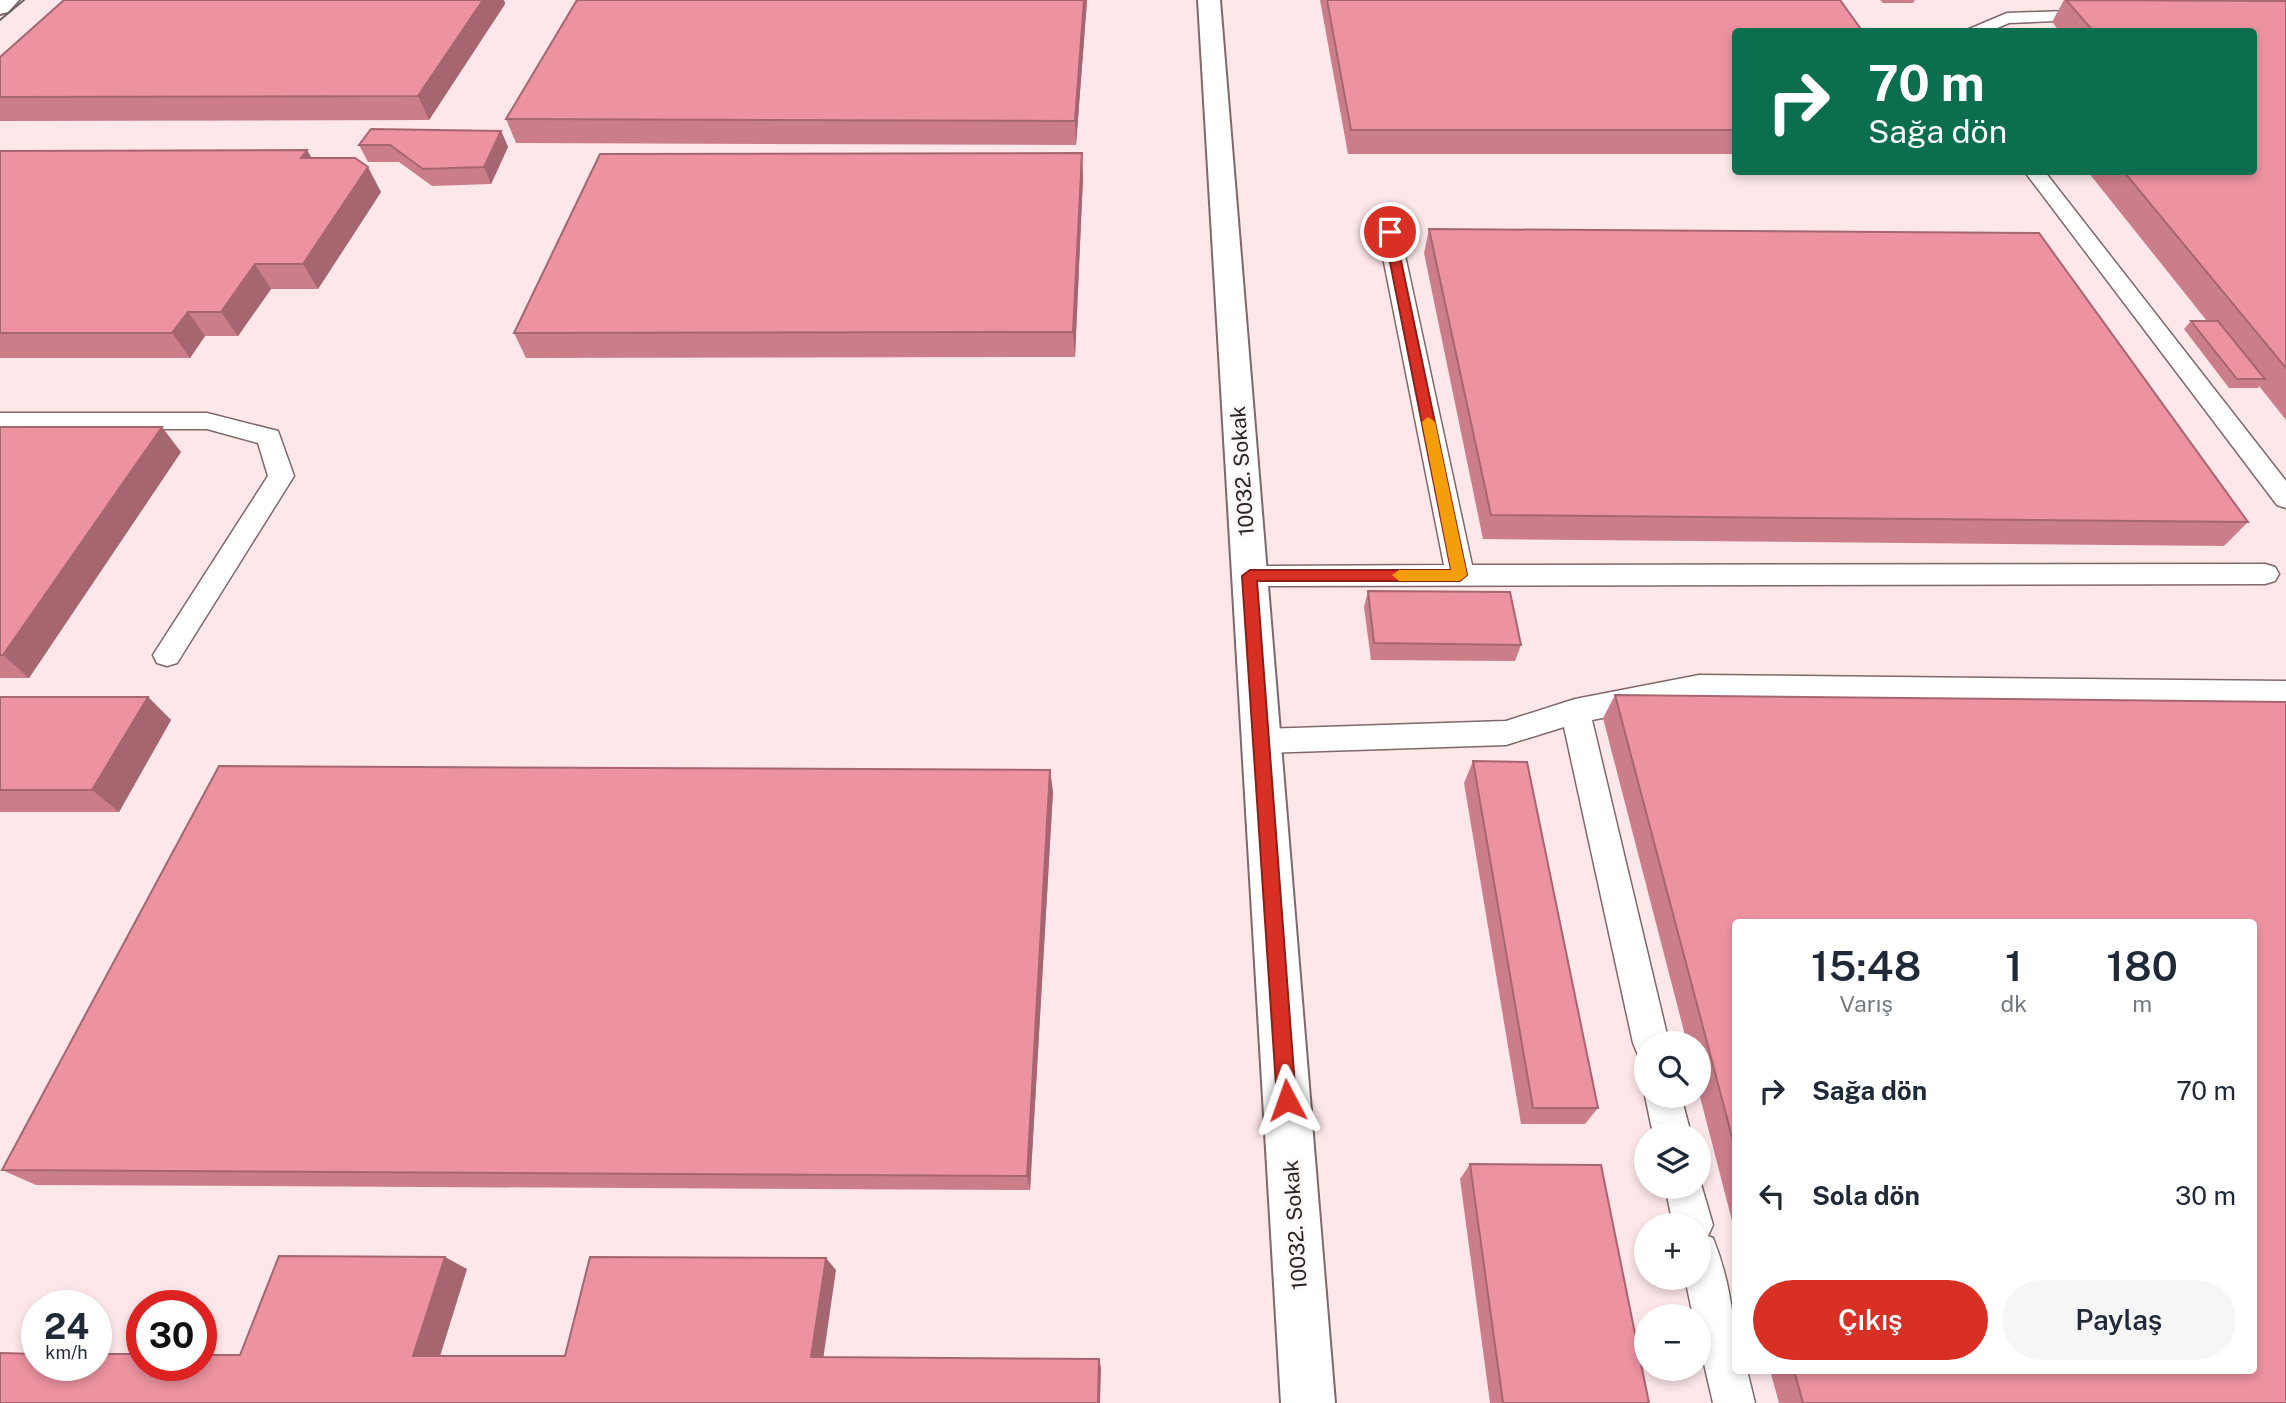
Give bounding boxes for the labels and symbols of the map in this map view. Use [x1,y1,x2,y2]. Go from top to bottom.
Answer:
pin [1360,202,1420,262]
street label: 10032. Sokak [1225,405,1259,537]
position arrow [1250,1063,1324,1137]
street label: 10032. Sokak [1278,1159,1312,1291]
speed limit sign: 30 [126,1290,217,1381]

